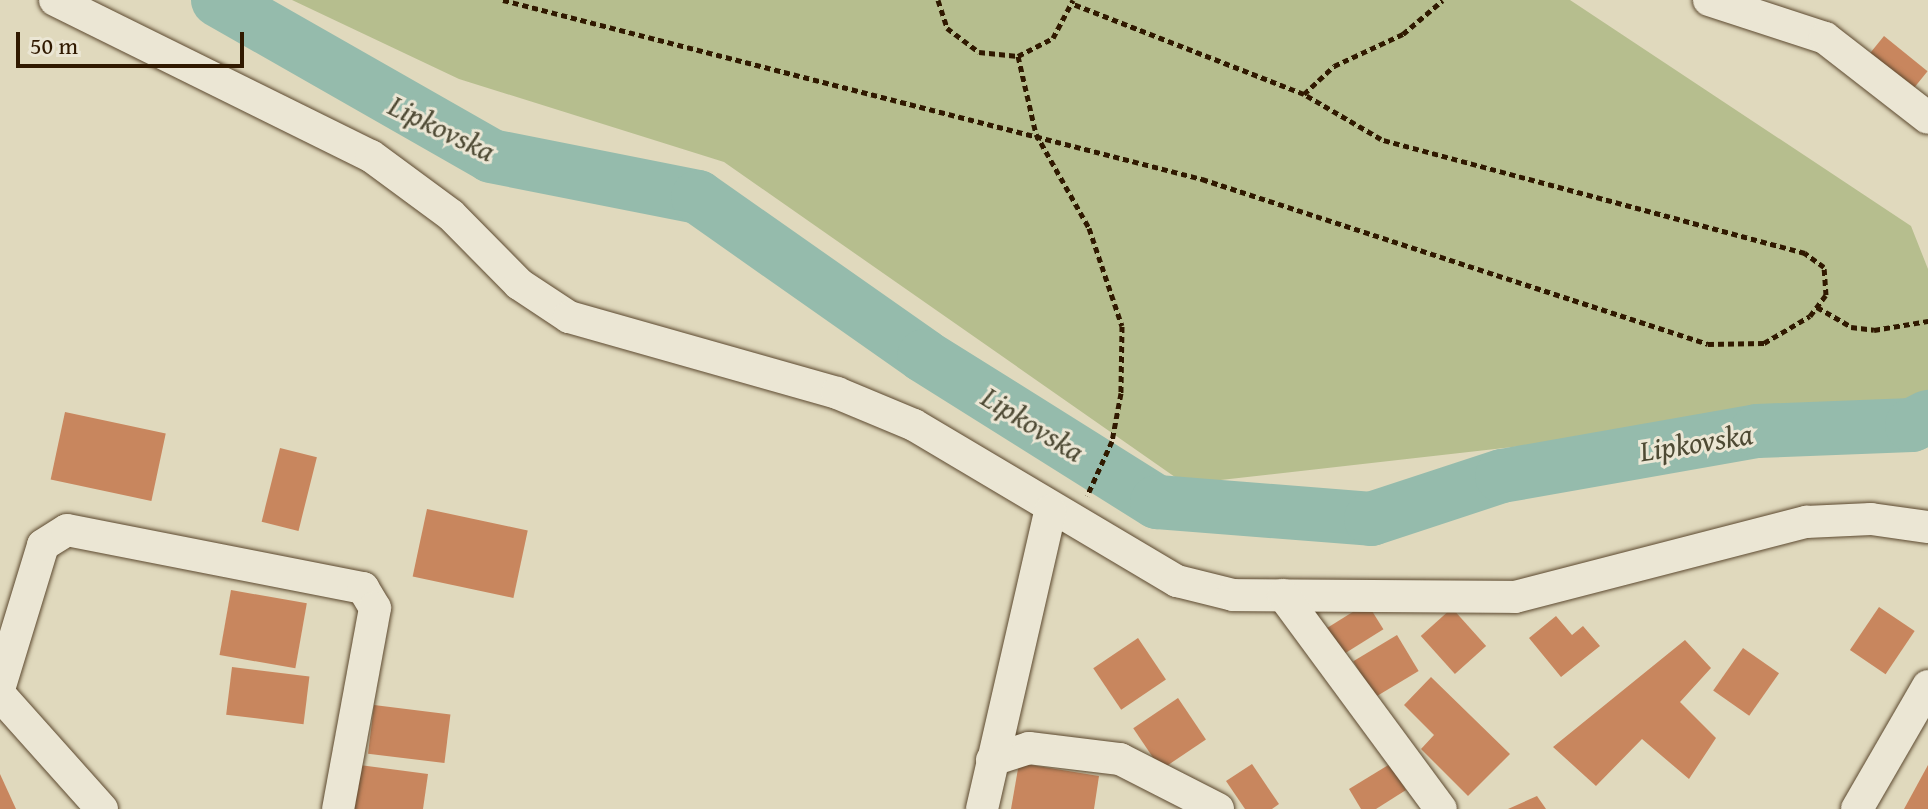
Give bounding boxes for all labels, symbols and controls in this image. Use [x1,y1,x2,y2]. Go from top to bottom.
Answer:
scale bar [20,16,248,66]
text: 50 m [30,28,78,63]
water label: Lipkovska [383,87,501,169]
water label: Lipkovska [975,379,1091,469]
water label: Lipkovska [1637,415,1755,469]

